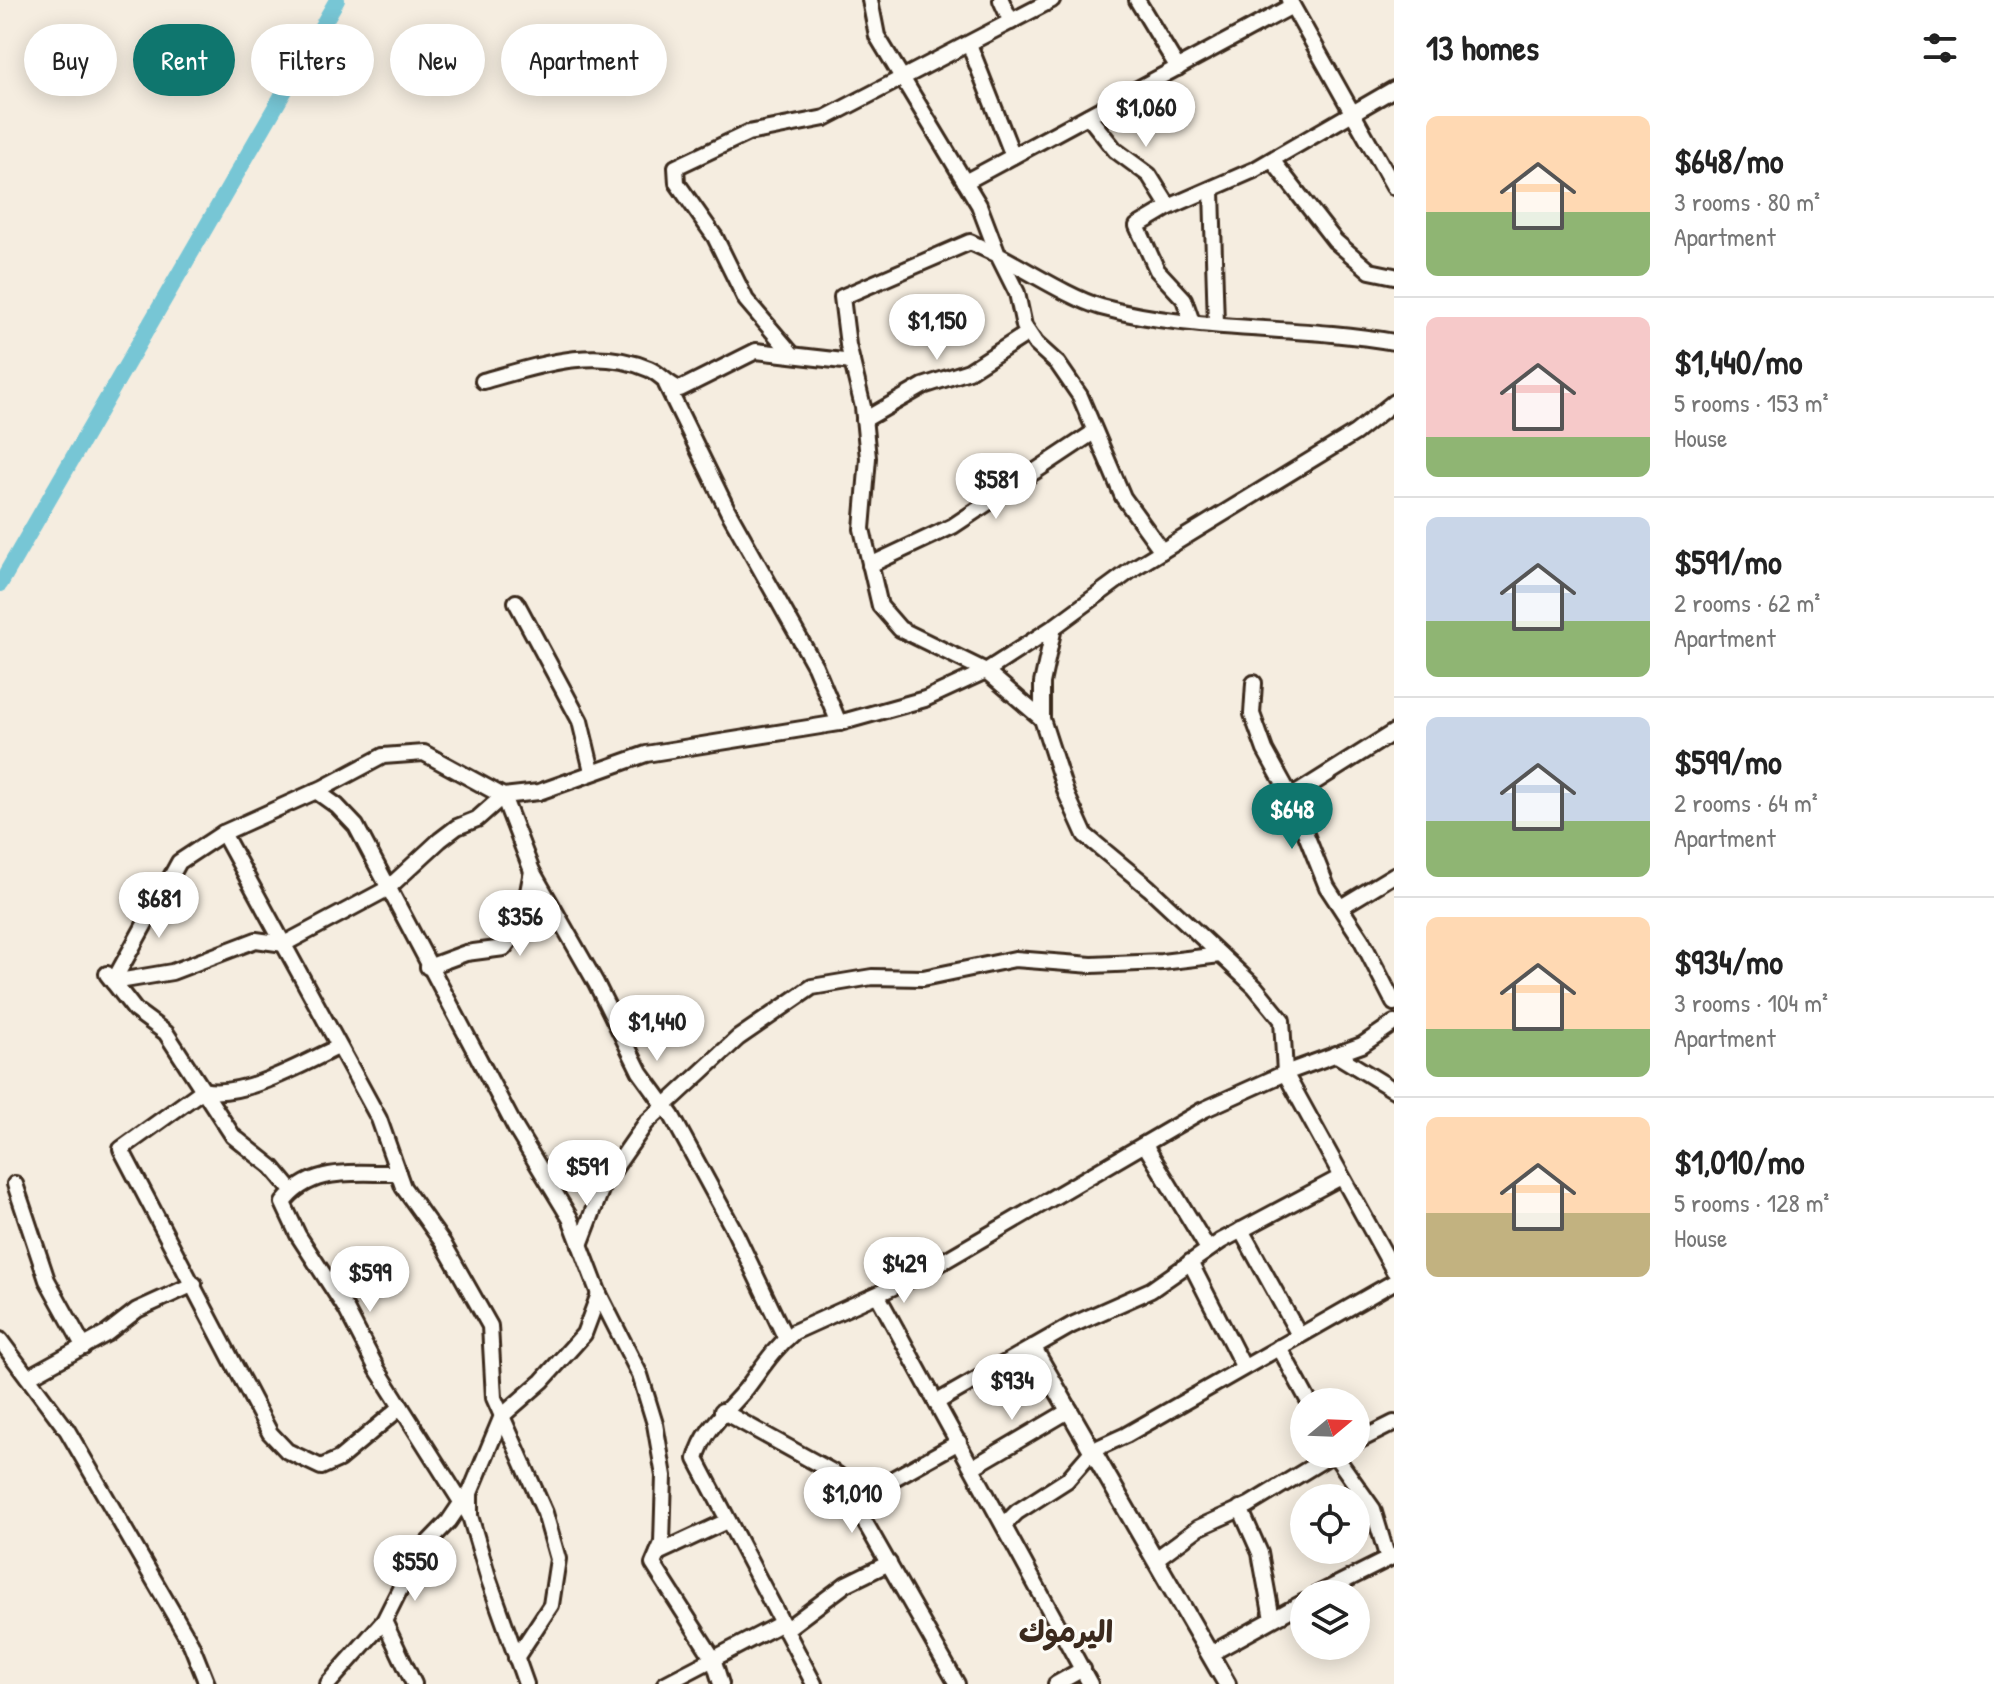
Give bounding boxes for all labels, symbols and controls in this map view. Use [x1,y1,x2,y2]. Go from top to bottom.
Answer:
chip: Buy [24,24,117,96]
chip: Rent [133,24,235,96]
chip: Filters [251,24,374,96]
chip: New [390,24,485,96]
chip: Apartment [501,24,667,96]
text: 13 homes [1426,25,1539,71]
icon: filters [1918,26,1962,70]
pin: $1,060 [1081,81,1211,149]
text: $1,060 [1115,89,1177,124]
text: $648/mo [1674,138,1783,184]
icon: home [1490,148,1586,244]
text: 3 rooms · 80 m² [1674,184,1820,219]
text: Apartment [1674,219,1776,254]
pin: $1,150 [872,294,1002,362]
text: $1,150 [907,302,967,337]
text: $1,440/mo [1674,339,1802,385]
icon: home [1490,349,1586,445]
text: 5 rooms · 153 m² [1674,385,1829,420]
text: House [1674,420,1727,455]
pin: $581 [949,453,1043,521]
text: $581 [974,461,1018,496]
text: $591/mo [1674,539,1782,585]
icon: home [1490,549,1586,645]
text: 2 rooms · 62 m² [1674,585,1820,620]
text: Apartment [1674,620,1776,655]
text: $599/mo [1674,739,1782,785]
icon: home [1490,749,1586,845]
pin: $648 [1245,783,1339,851]
text: 2 rooms · 64 m² [1674,785,1818,820]
text: $648 [1270,791,1314,826]
text: Apartment [1674,820,1776,855]
pin: $681 [112,872,206,940]
text: $681 [137,880,181,915]
pin: $356 [473,890,567,958]
text: $356 [497,898,543,933]
text: $934/mo [1674,939,1783,985]
icon: home [1490,949,1586,1045]
text: 3 rooms · 104 m² [1674,985,1828,1020]
pin: $1,440 [592,995,722,1063]
text: $1,440 [627,1003,687,1038]
text: Apartment [1674,1020,1776,1055]
text: $1,010/mo [1674,1139,1804,1185]
pin: $591 [540,1140,634,1208]
text: $591 [565,1148,609,1183]
icon: home [1490,1149,1586,1245]
text: 5 rooms · 128 m² [1674,1185,1829,1220]
text: House [1674,1220,1727,1255]
pin: $429 [857,1237,951,1305]
text: $429 [882,1245,926,1280]
pin: $599 [323,1246,417,1314]
text: $599 [348,1254,392,1289]
pin: $934 [965,1354,1059,1422]
text: $934 [990,1362,1034,1397]
north arrow [1290,1388,1370,1468]
map controls [1290,1388,1370,1660]
pin: $1,010 [787,1467,917,1535]
text: $1,010 [822,1475,882,1510]
button: locate [1290,1484,1370,1564]
pin: $550 [368,1535,462,1603]
text: $550 [392,1543,438,1578]
button: layers [1290,1580,1370,1660]
district label: اليرموك [1019,1611,1113,1651]

